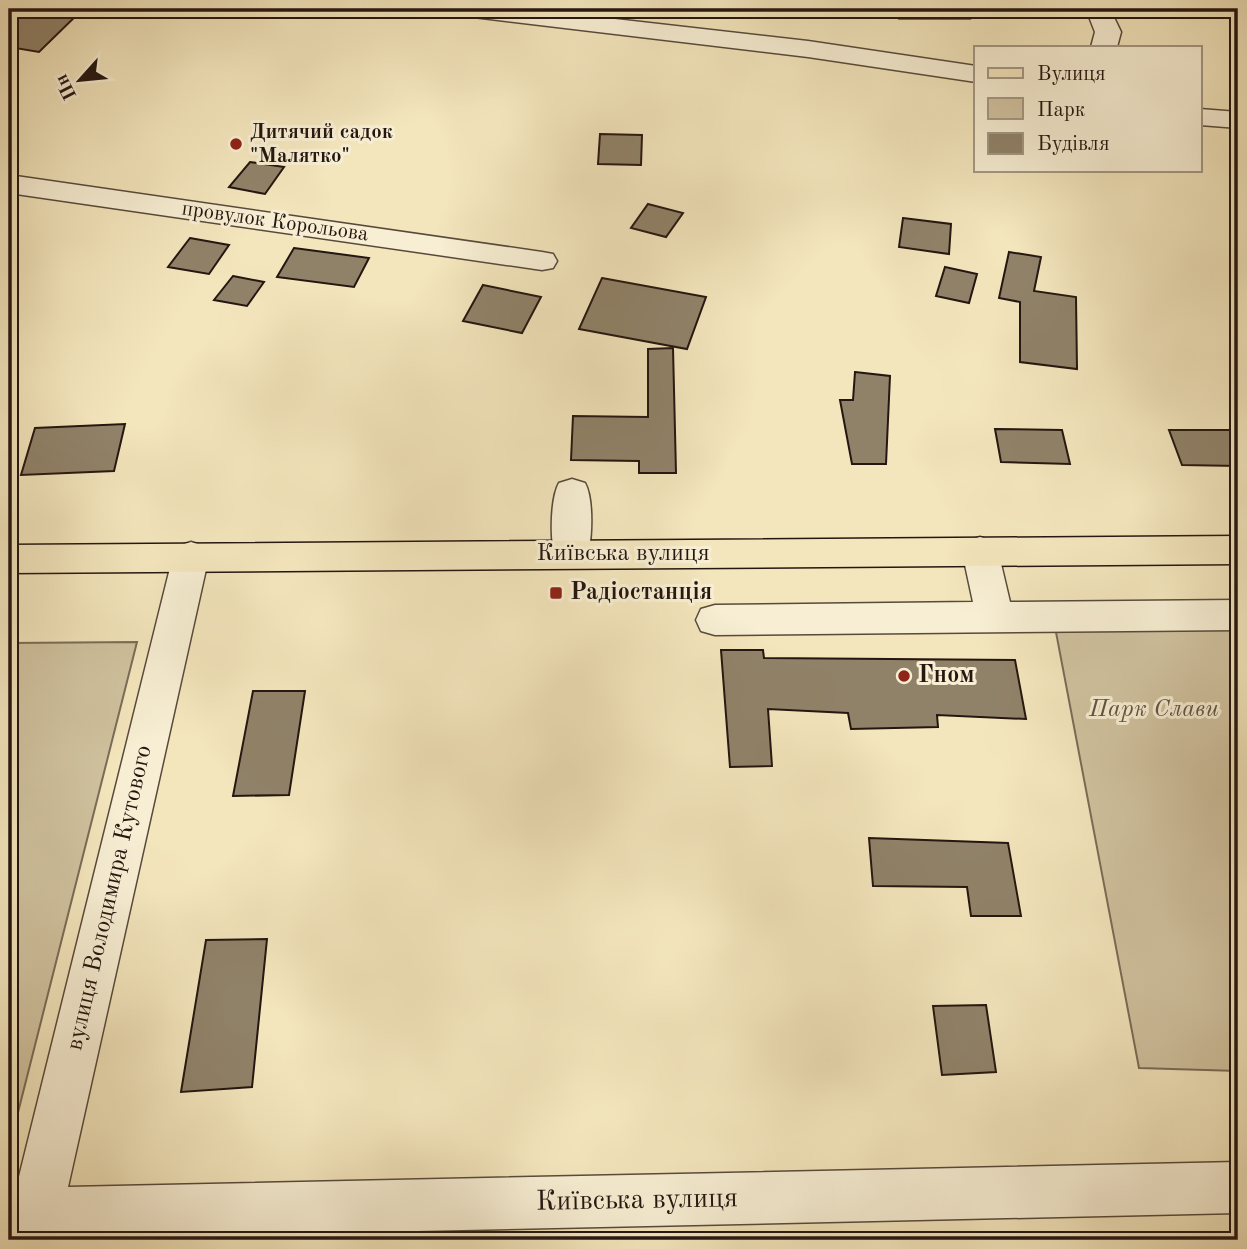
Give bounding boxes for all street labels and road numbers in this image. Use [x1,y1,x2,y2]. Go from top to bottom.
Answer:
street label: провулок Корольова [180,198,370,246]
street label: Київська вулиця [536,542,710,566]
street label: вулиця Володимира Кутового [63,743,157,1053]
street label: Київська вулиця [536,1185,738,1217]

